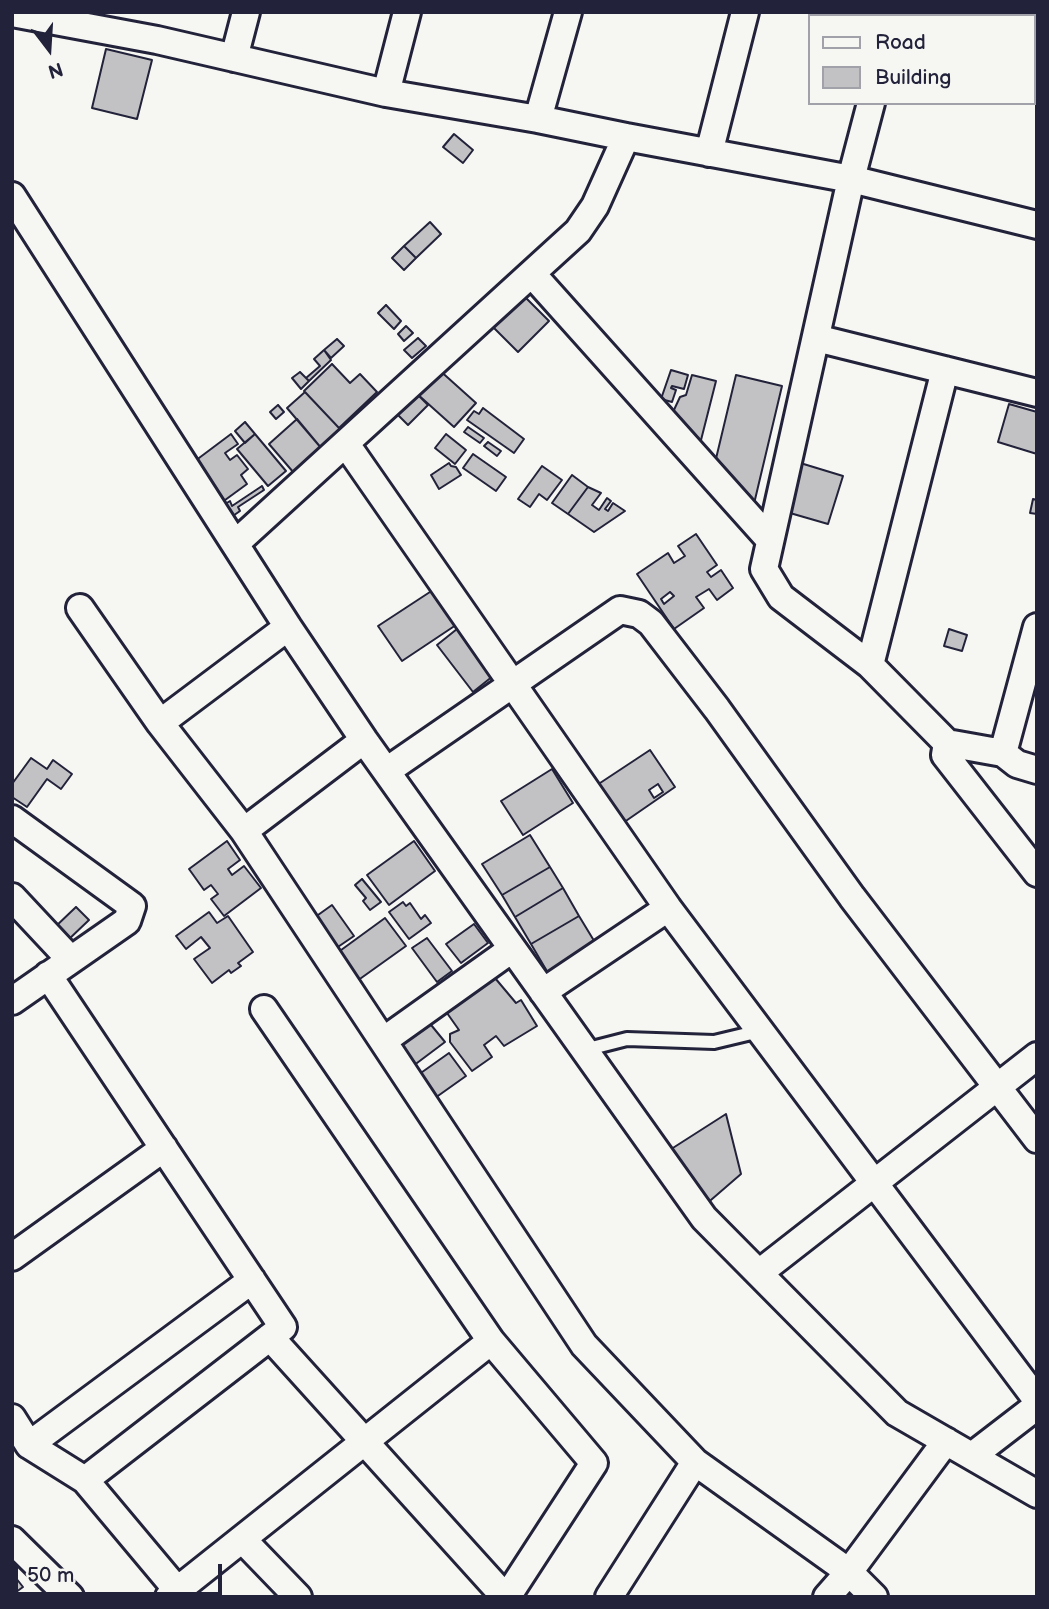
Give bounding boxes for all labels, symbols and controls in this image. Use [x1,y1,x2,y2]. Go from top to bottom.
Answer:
north arrow [14,14,84,84]
legend [808,14,1035,105]
text: Road [875,30,926,55]
text: N [45,56,65,83]
text: Building [875,65,951,90]
scale bar [18,1550,226,1594]
text: 50 m [27,1563,74,1588]

